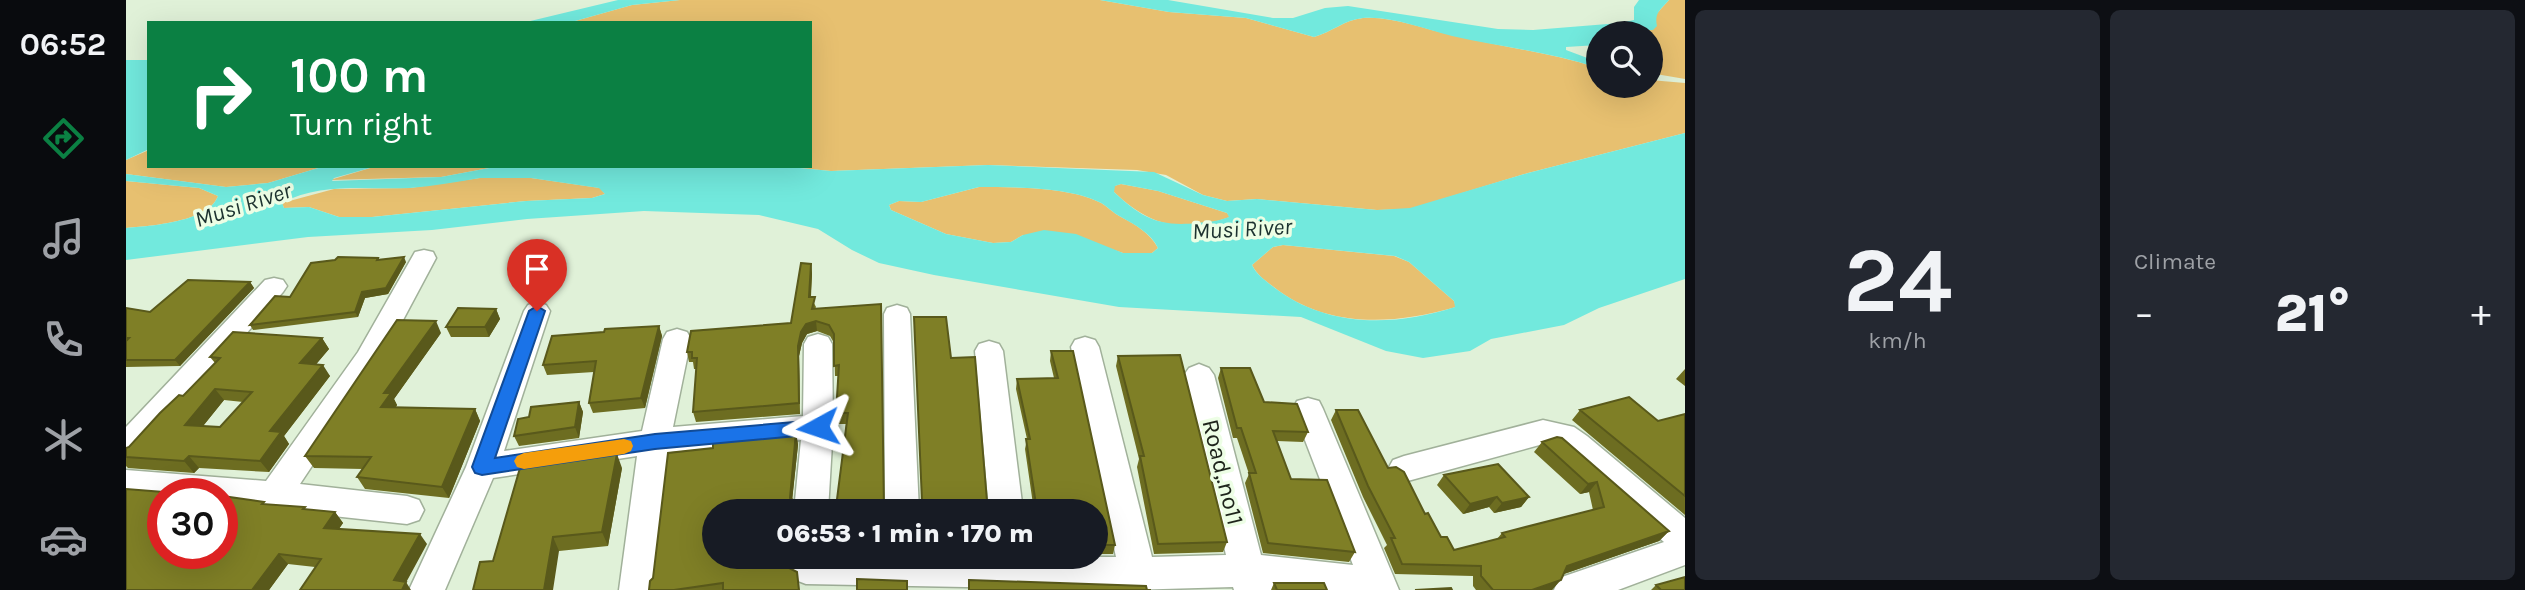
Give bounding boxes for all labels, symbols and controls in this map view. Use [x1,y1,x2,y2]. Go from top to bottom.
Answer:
map controls [1586,21,1663,98]
button: search [1586,21,1663,98]
text: 06:52 [20,26,106,63]
text: 100 m [290,47,428,104]
icon: right [175,49,266,140]
text: Turn right [290,106,432,143]
icon: directions [39,114,88,163]
water label: Musi River [191,176,296,233]
water label: Musi River [1191,213,1294,245]
icon: music [39,214,88,263]
text: 24 [1843,228,1952,334]
pin [507,239,567,311]
text: Climate [2134,248,2216,275]
icon: arrive [518,250,556,288]
text: 21° [2275,283,2350,344]
text: − [2134,291,2154,336]
text: + [2471,291,2491,336]
icon: phone [39,315,88,364]
text: km/h [1868,327,1927,354]
position arrow [781,390,855,464]
icon: climate [39,415,88,464]
street label: Road,.no11 [1196,416,1250,528]
speed limit sign: 30 [147,478,238,569]
icon: car [39,515,88,564]
text: 06:53 · 1 min · 170 m [776,518,1034,549]

